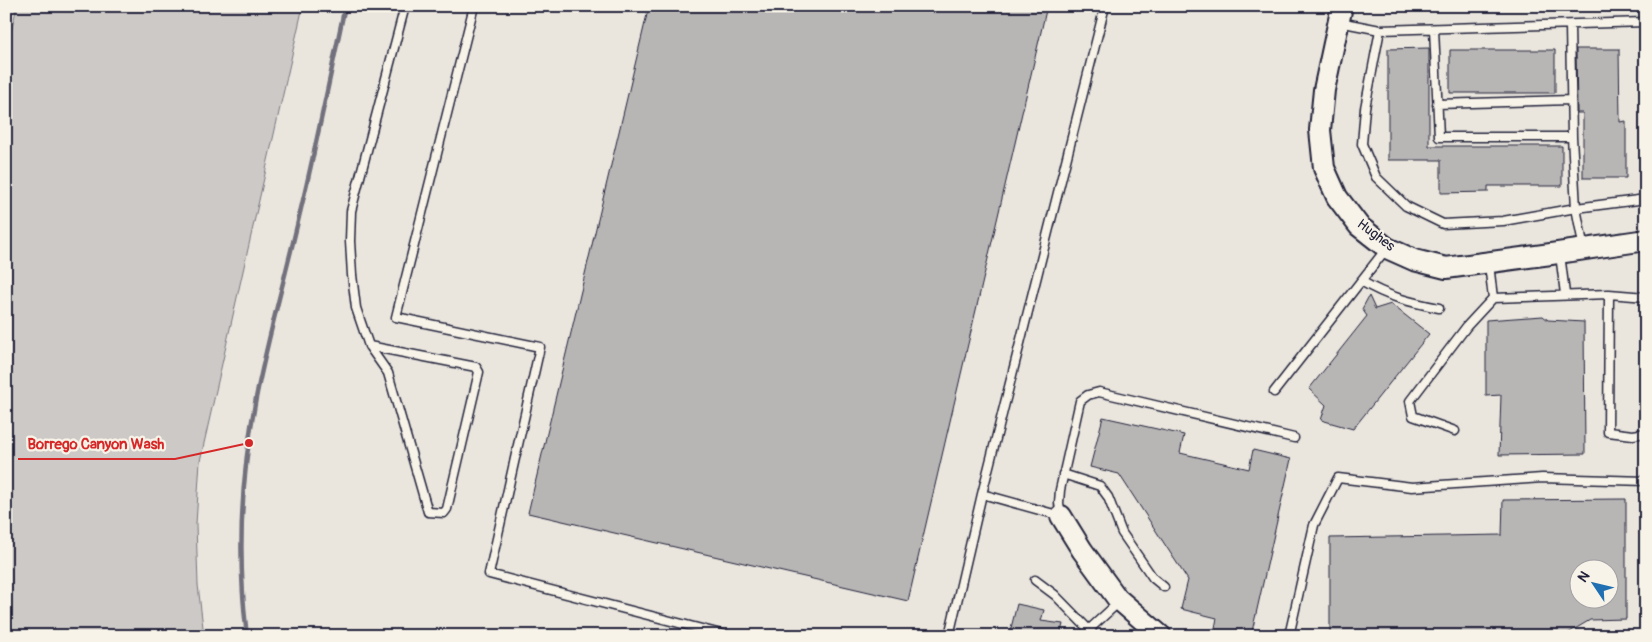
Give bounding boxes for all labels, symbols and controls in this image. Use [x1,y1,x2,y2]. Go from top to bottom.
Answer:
street label: Hughes [1354,215,1399,255]
callout: Borrego Canyon Wash [18,429,175,459]
text: Borrego Canyon Wash [28,435,164,454]
north arrow [1570,560,1620,610]
text: N [1574,568,1593,586]

